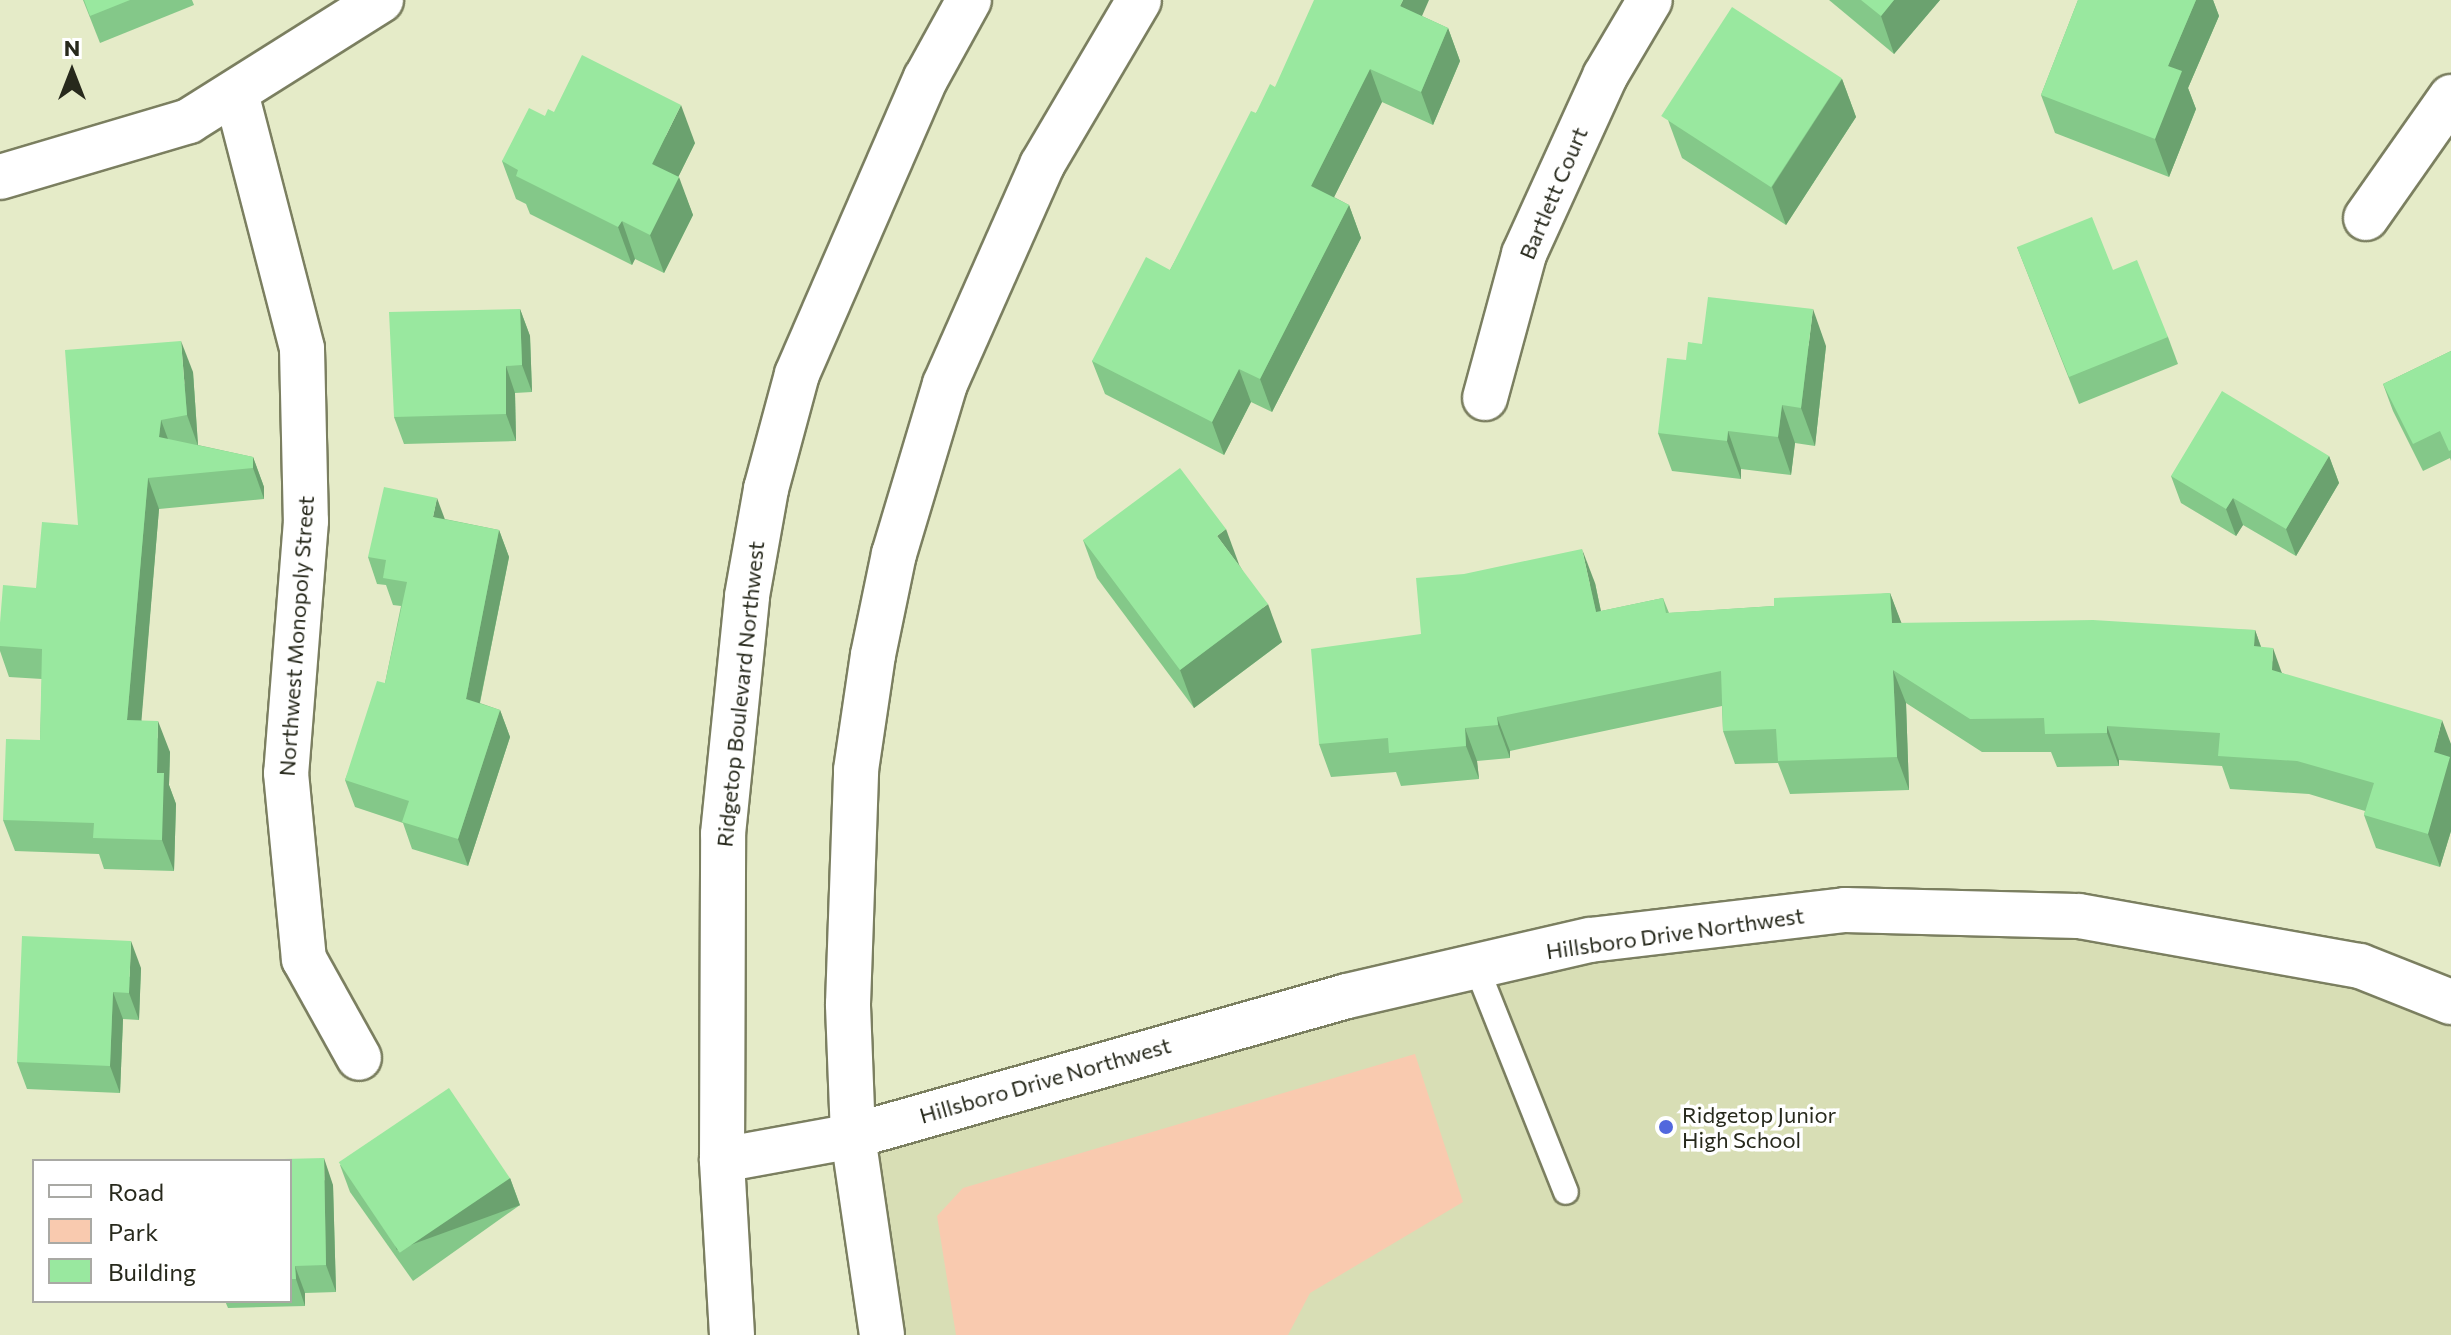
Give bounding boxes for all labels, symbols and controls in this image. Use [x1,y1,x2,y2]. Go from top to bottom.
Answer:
north arrow [32,32,112,112]
text: N [64,34,80,61]
street label: Bartlett Court [1513,123,1593,263]
street label: Northwest Monopoly Street [273,495,319,777]
street label: Ridgetop Boulevard Northwest [711,540,769,848]
street label: Hillsboro Drive Northwest [1544,902,1806,964]
street label: Hillsboro Drive Northwest [916,1031,1174,1129]
place label: Ridgetop Junior High School [1682,1101,1836,1152]
marker: Ridgetop Junior High School [1657,1118,1675,1136]
legend [32,1159,292,1303]
text: Road [108,1177,164,1206]
text: Park [108,1217,158,1246]
text: Building [108,1257,196,1286]

